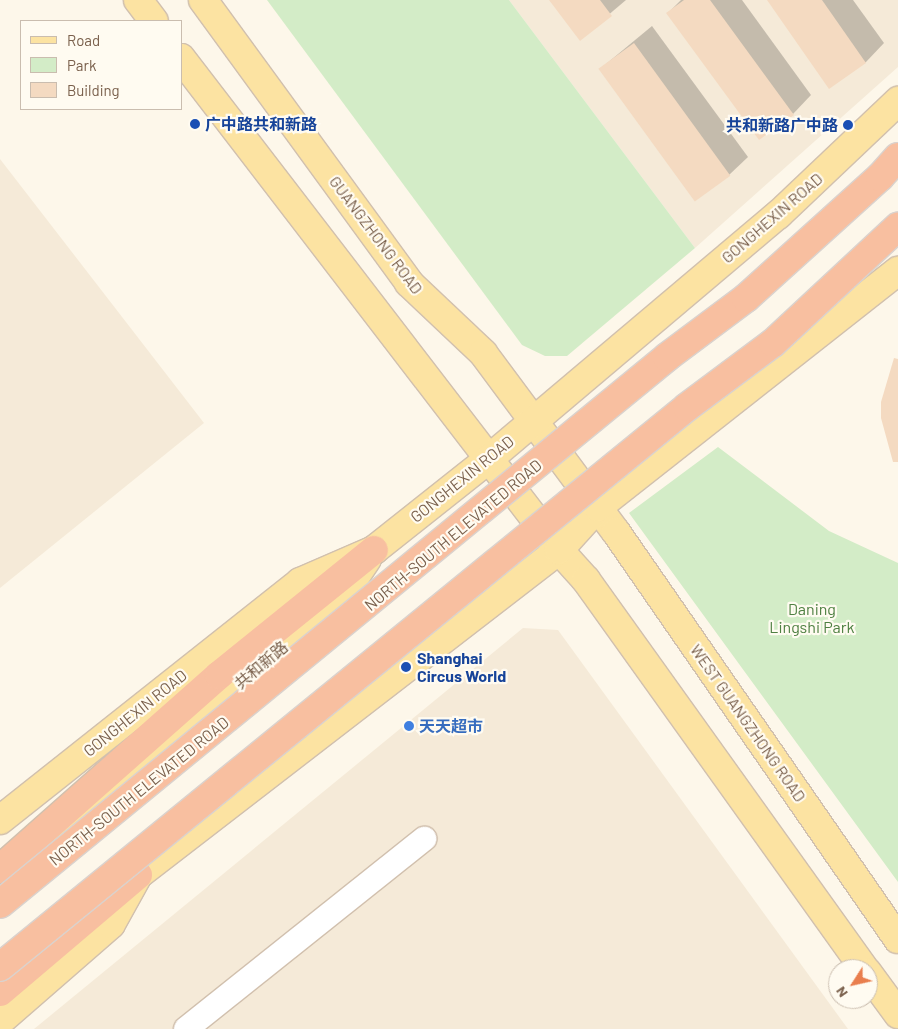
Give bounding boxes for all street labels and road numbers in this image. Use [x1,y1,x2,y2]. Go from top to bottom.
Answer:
street label: GONGHEXIN ROAD [718,169,826,267]
street label: GUANGZHONG ROAD [325,172,427,298]
street label: GONGHEXIN ROAD [406,431,518,527]
street label: NORTH-SOUTH ELEVATED ROAD [361,455,545,615]
street label: 共和新路 [230,637,292,693]
street label: WEST GUANGZHONG ROAD [686,641,810,805]
street label: GONGHEXIN ROAD [79,665,191,761]
street label: NORTH-SOUTH ELEVATED ROAD [45,713,233,869]

